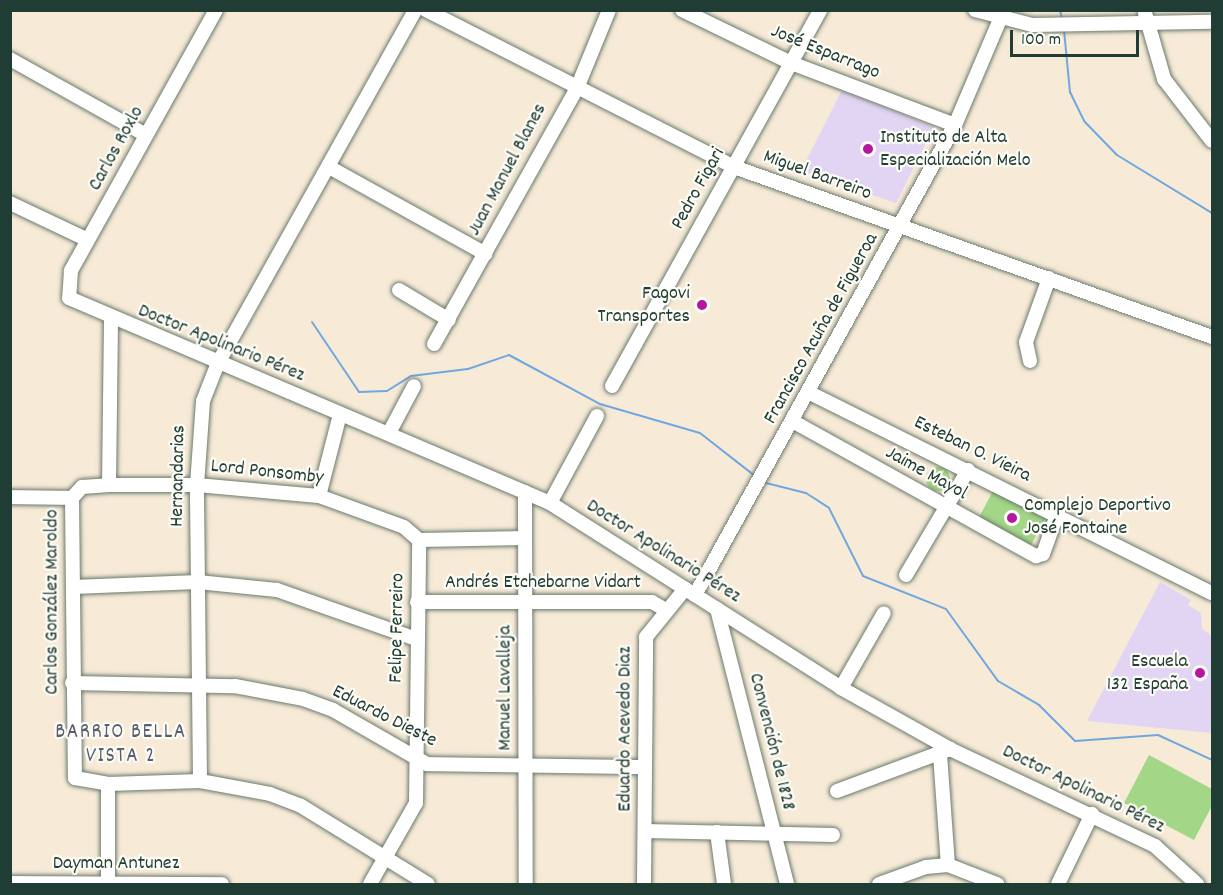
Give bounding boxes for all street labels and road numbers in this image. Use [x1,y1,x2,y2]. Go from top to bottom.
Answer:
street label: José Esparrago [767,20,883,86]
street label: Juan Manuel Blanes [463,100,553,240]
street label: Carlos Roxlo [84,102,150,196]
street label: Pedro Figari [667,144,731,234]
street label: Miguel Barreiro [760,145,874,207]
street label: Francisco Acuña de Figueroa [759,229,885,429]
street label: Doctor Apolinario Pérez [134,300,308,388]
street label: Esteban O. Vieira [909,411,1035,489]
street label: Hernandarias [166,425,192,527]
street label: Jaime Mayol [881,442,971,506]
street label: Lord Ponsomby [209,455,325,491]
street label: Doctor Apolinario Pérez [581,495,745,609]
street label: Carlos González Maroldo [41,509,65,695]
street label: Andrés Etchebarne Vidart [445,571,641,595]
street label: Felipe Ferreiro [385,573,411,683]
street label: Manuel Lavalleja [494,625,518,751]
street label: Eduardo Acevedo Diaz [614,646,638,812]
street label: Convención de 1828 [742,671,800,813]
street label: Eduardo Dieste [328,680,440,754]
street label: Doctor Apolinario Pérez [998,740,1168,840]
street label: Dayman Antunez [53,852,179,876]

